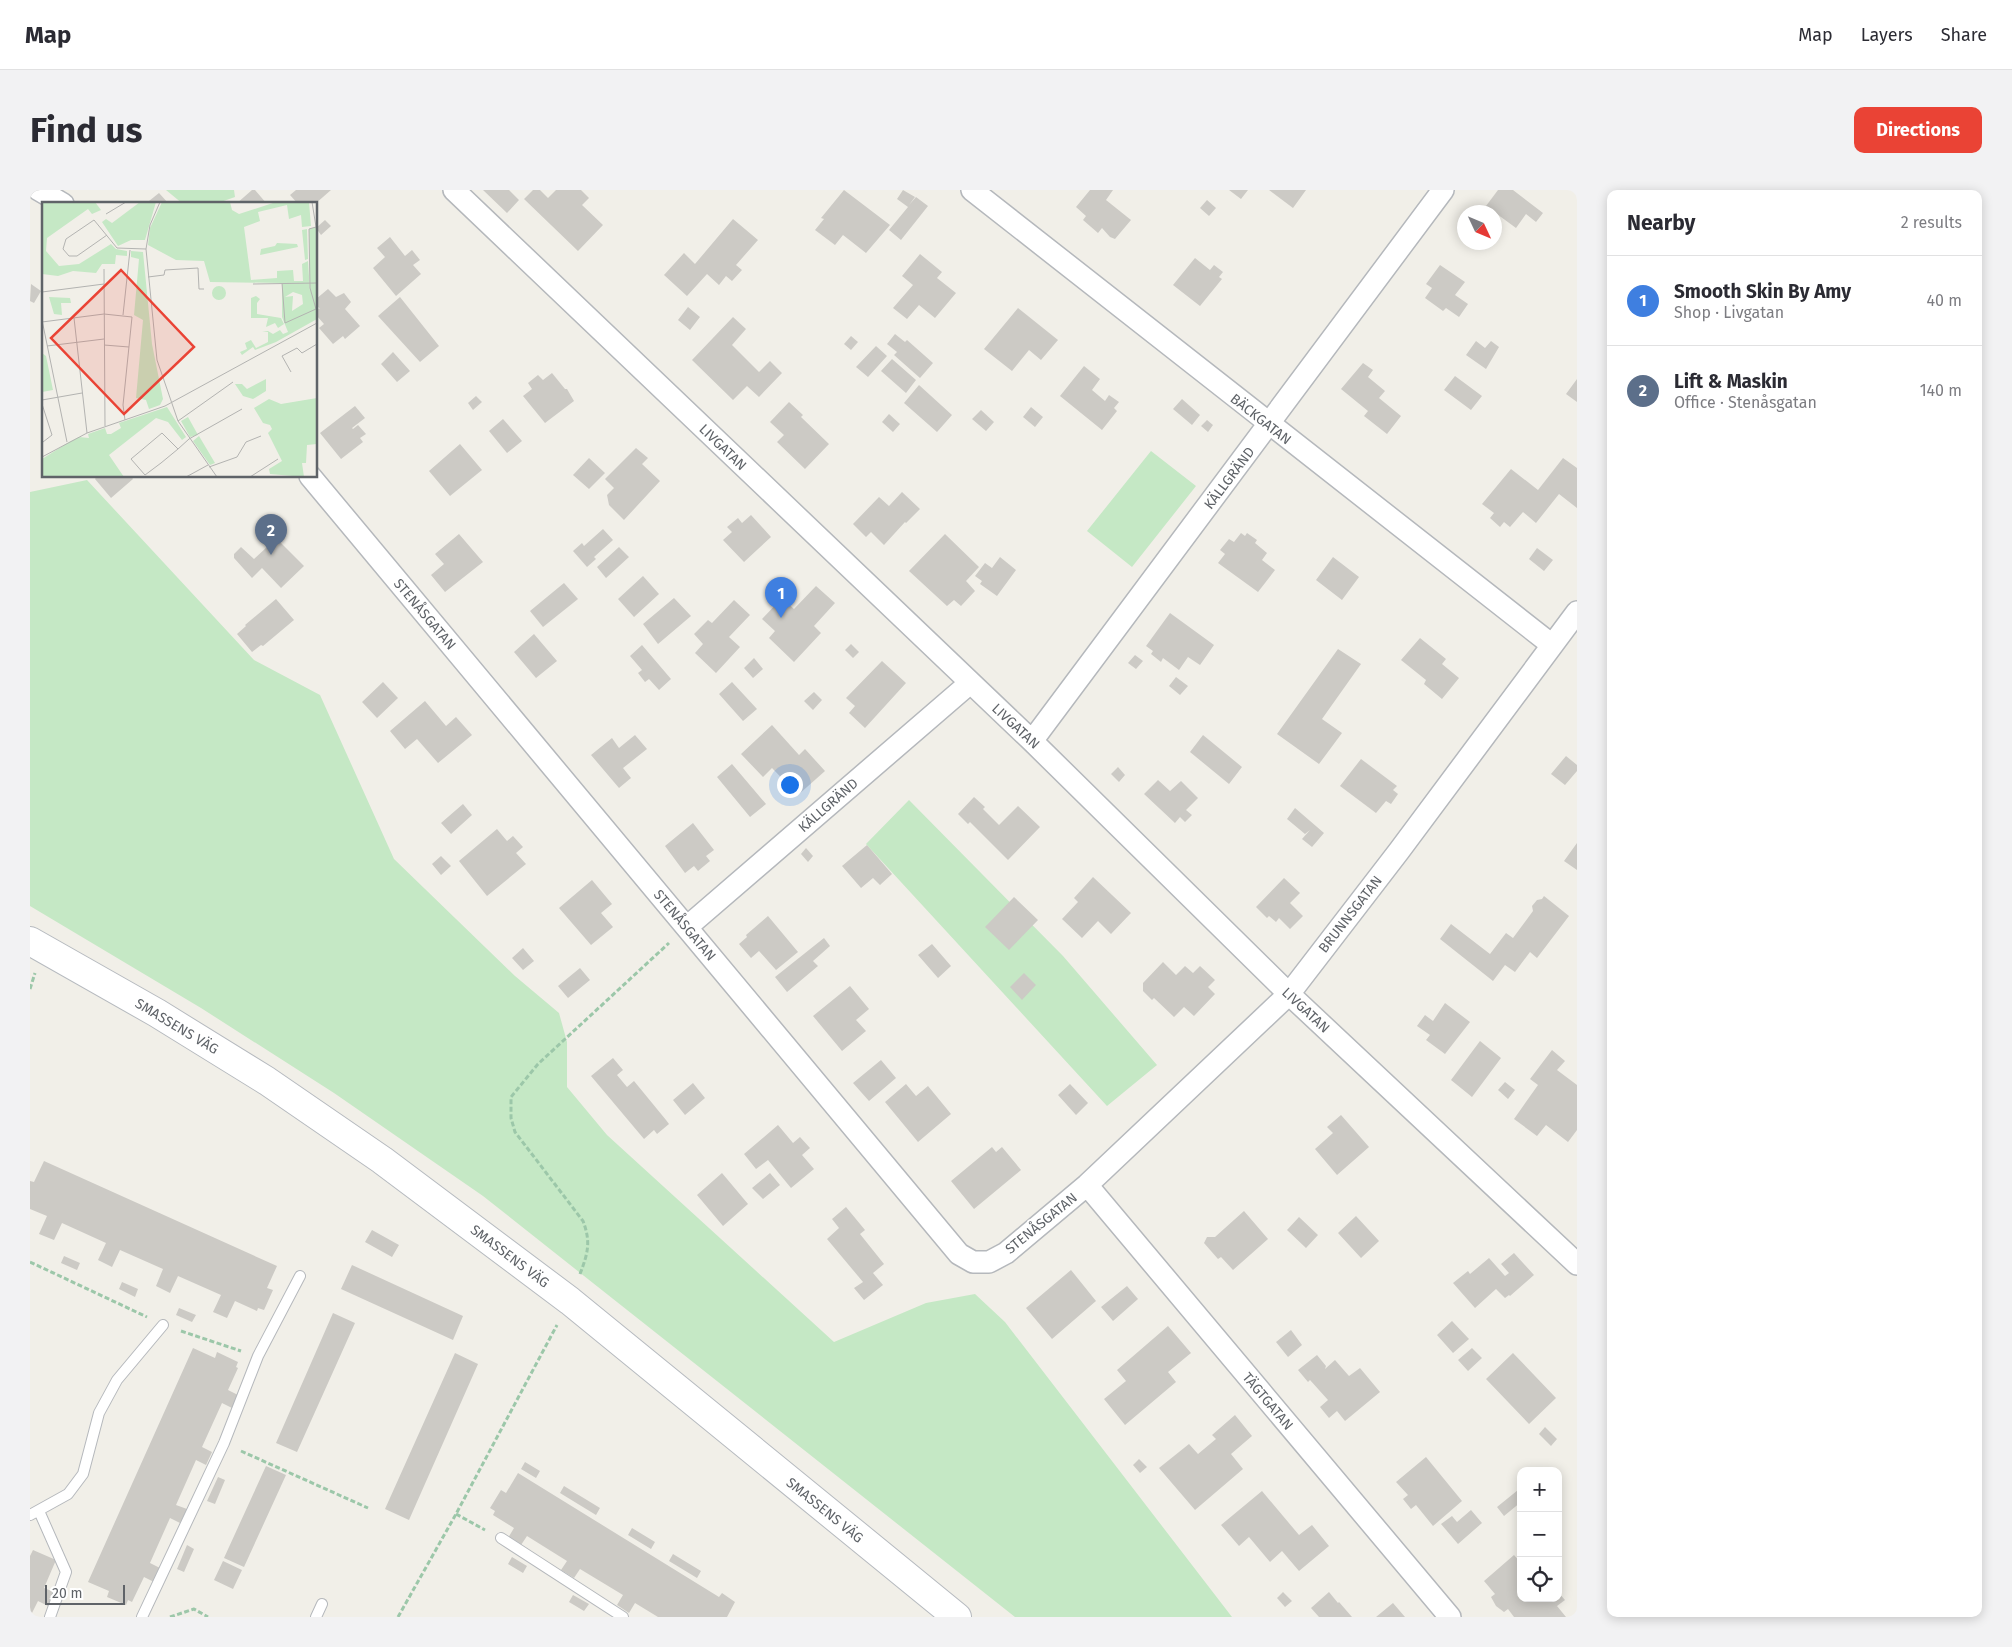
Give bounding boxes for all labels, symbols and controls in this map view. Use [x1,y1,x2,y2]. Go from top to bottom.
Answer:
text: Map [25,21,71,49]
text: Map [1798,24,1833,46]
text: Layers [1861,24,1913,46]
text: Share [1941,24,1987,46]
button: Directions [1854,107,1982,153]
text: Find us [30,109,142,151]
inset map [42,202,318,478]
north arrow [1457,205,1502,250]
text: Nearby [1627,210,1695,236]
text: 2 results [1901,213,1962,232]
text: Smooth Skin By Amy [1674,280,1851,303]
text: 1 [1639,291,1647,310]
text: 40 m [1927,291,1962,310]
text: Shop · Livgatan [1674,303,1784,322]
text: Lift & Maskin [1674,370,1788,393]
text: 2 [1639,381,1647,400]
text: 140 m [1920,381,1962,400]
street label: BÄCKGATAN [1227,390,1294,448]
text: Office · Stenåsgatan [1674,393,1817,412]
street label: LIVGATAN [695,421,750,474]
street label: KÄLLGRÄND [1200,444,1258,513]
pin: 2 [255,514,287,555]
street label: STENÅSGATAN [390,575,460,653]
pin: 1 [765,577,797,618]
street label: LIVGATAN [988,700,1043,753]
your location [777,772,803,798]
street label: KÄLLGRÄND [795,775,862,836]
street label: BRUNNSGATAN [1315,872,1386,956]
street label: STENÅSGATAN [650,886,720,964]
street label: LIVGATAN [1278,984,1333,1037]
street label: SMASSENS VÄG [132,995,221,1058]
street label: STENÅSGATAN [1001,1188,1081,1258]
street label: SMASSENS VÄG [467,1221,552,1292]
street label: TÄGTGATAN [1239,1369,1297,1434]
map controls [1517,1467,1562,1602]
button: + [1517,1467,1562,1512]
street label: SMASSENS VÄG [783,1474,867,1547]
button: − [1517,1512,1562,1557]
button: locate [1517,1557,1562,1602]
scale bar [45,1582,125,1605]
text: 20 m [52,1585,82,1602]

